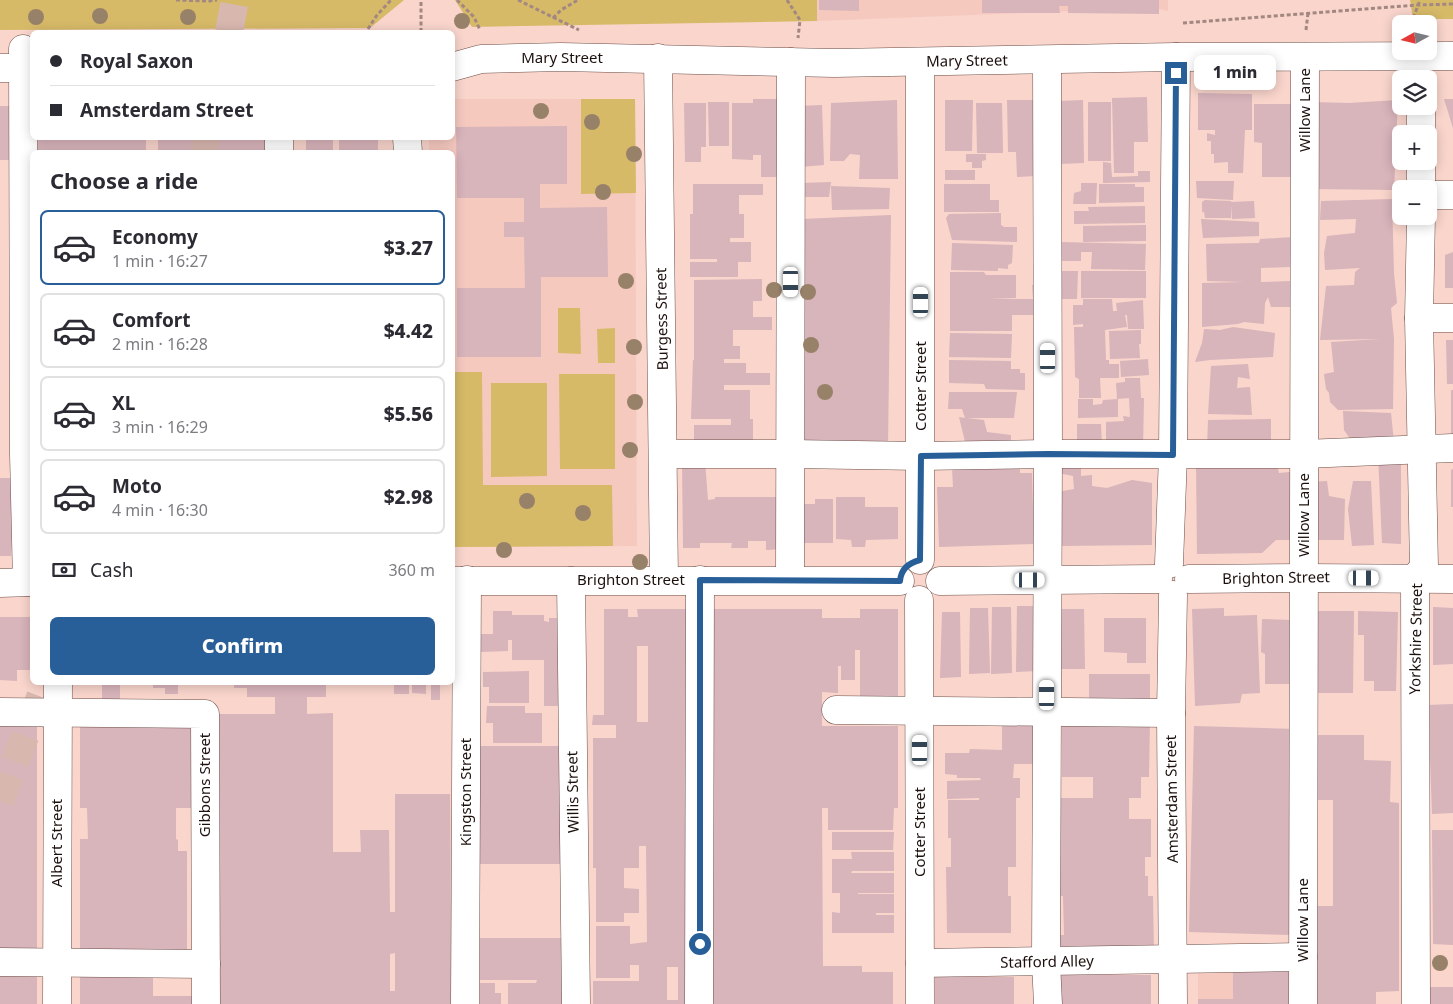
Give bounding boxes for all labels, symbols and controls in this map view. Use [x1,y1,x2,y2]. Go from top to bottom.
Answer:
north arrow [1392,15,1438,60]
map controls [1392,15,1437,225]
street label: Mary Street [521,47,603,67]
text: Royal Saxon [80,48,193,74]
street label: Mary Street [926,49,1009,71]
callout: 1 min [1194,56,1276,90]
text: 1 min [1213,61,1257,83]
route end [1165,62,1187,84]
street label: Willow Lane [1294,68,1314,152]
button: layers [1392,70,1437,115]
text: Amsterdam Street [80,97,254,123]
button: + [1392,125,1437,170]
text: Choose a ride [50,165,198,195]
button: − [1392,180,1437,225]
text: Economy [112,224,198,250]
icon: car [52,225,97,270]
text: $3.27 [384,235,433,261]
text: 1 min · 16:27 [112,250,208,272]
street label: Burgess Street [650,267,672,371]
car [783,267,798,297]
car [913,287,928,317]
text: Comfort [112,307,191,333]
icon: car [52,308,97,353]
text: $4.42 [384,318,433,344]
text: 2 min · 16:28 [112,333,208,355]
street label: Cotter Street [910,341,930,431]
car [1040,343,1055,373]
text: XL [112,390,135,416]
icon: car [52,391,97,436]
text: $5.56 [384,401,433,427]
text: 3 min · 16:29 [112,416,208,438]
text: Moto [112,473,162,499]
street label: Willow Lane [1293,473,1313,557]
icon: car [52,474,97,519]
text: $2.98 [384,484,433,510]
text: 4 min · 16:30 [112,499,208,521]
icon: cash [50,556,78,584]
text: Cash [90,557,134,583]
text: 360 m [388,559,435,581]
street label: Brighton Street [1222,566,1331,588]
street label: Brighton Street [577,569,686,589]
car [1349,571,1379,586]
car [1015,573,1045,588]
street label: Yorkshire Street [1404,582,1426,695]
button: Confirm [50,617,435,675]
car [1039,680,1054,710]
street label: Gibbons Street [194,732,214,837]
street label: Amsterdam Street [1160,734,1182,863]
car [912,735,927,765]
street label: Kingston Street [455,737,475,846]
street label: Willis Street [561,750,583,833]
street label: Cotter Street [909,787,929,877]
street label: Albert Street [46,798,66,887]
street label: Willow Lane [1292,878,1312,962]
route start [689,933,711,955]
street label: Stafford Alley [1000,950,1094,972]

